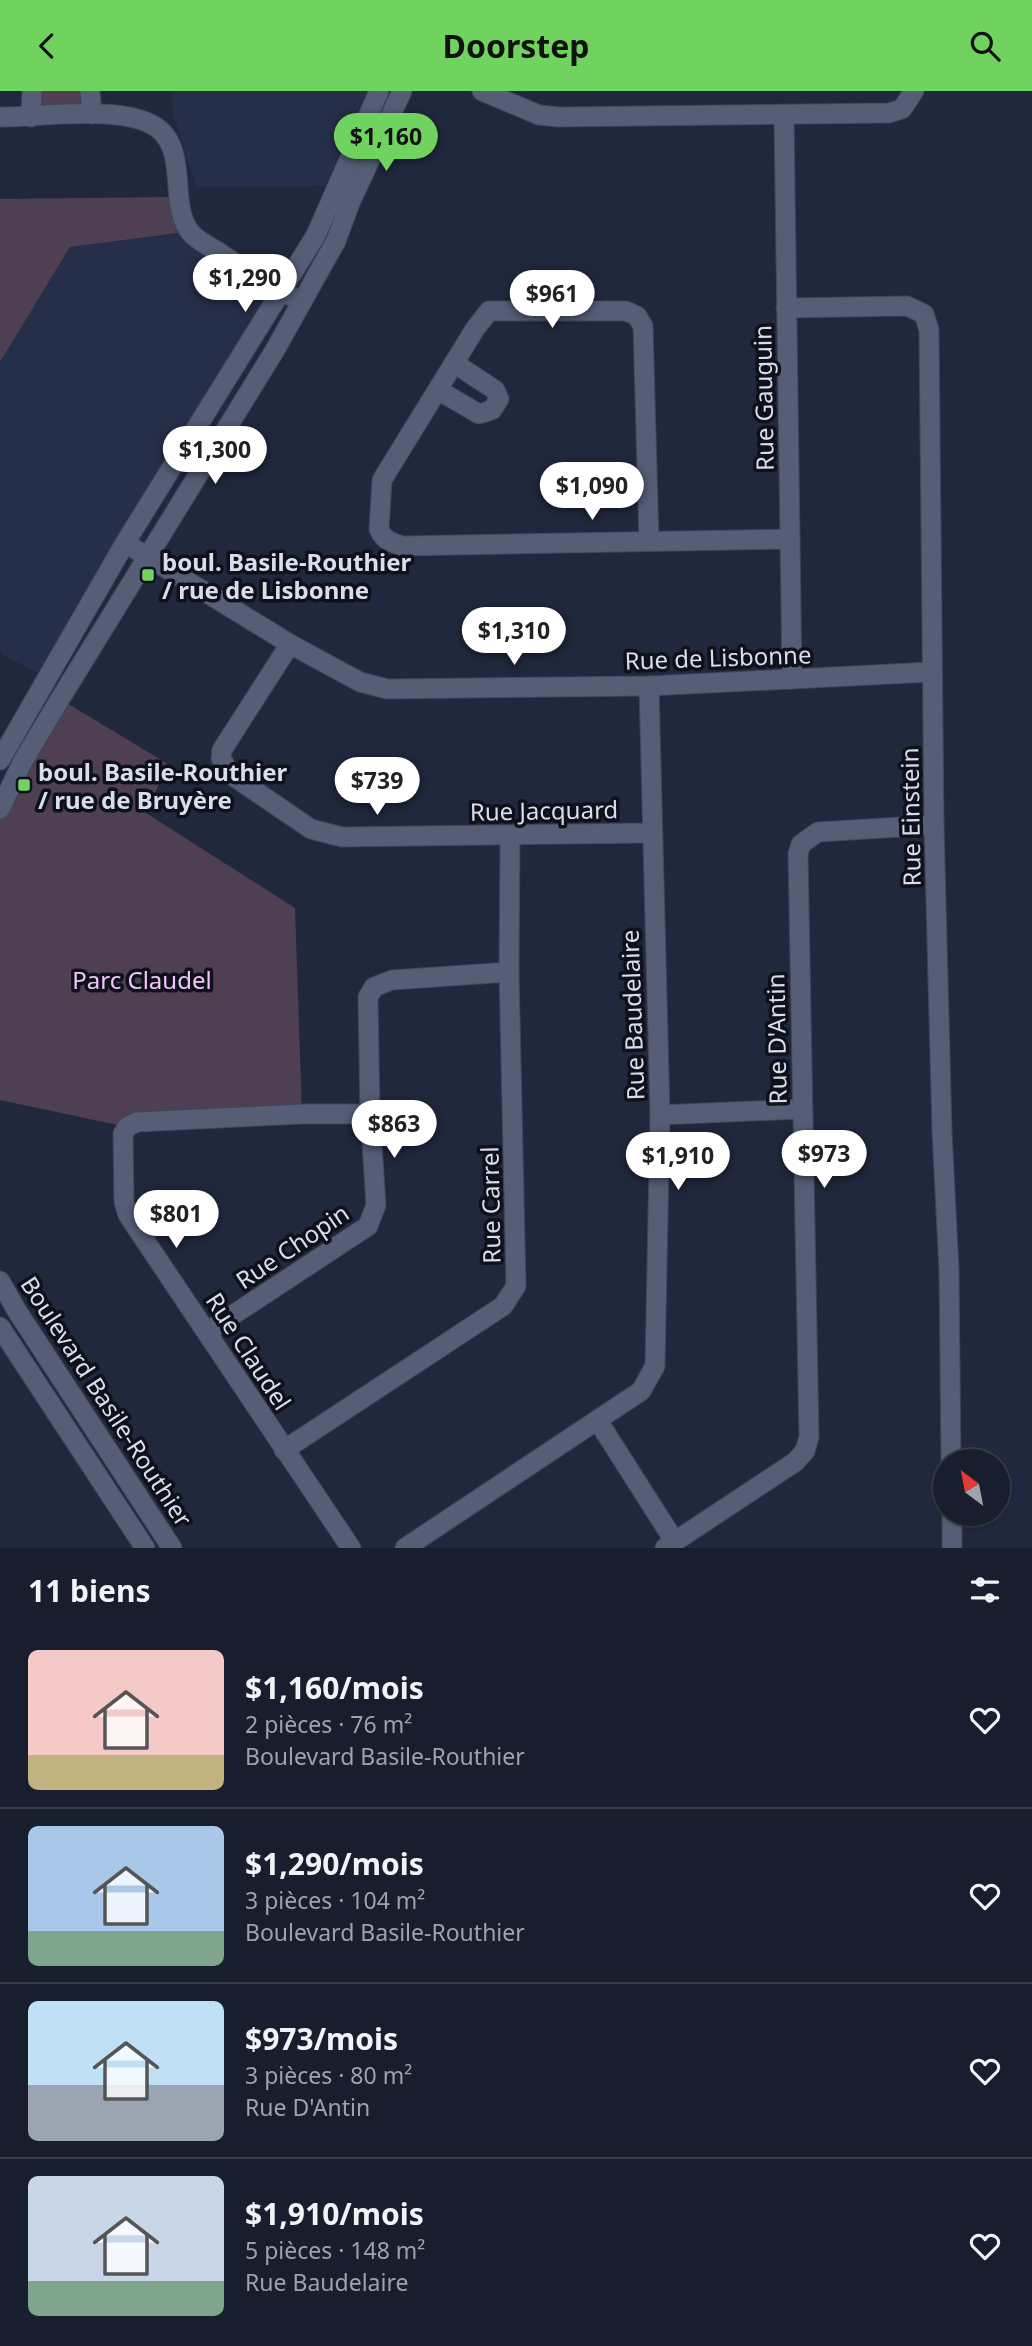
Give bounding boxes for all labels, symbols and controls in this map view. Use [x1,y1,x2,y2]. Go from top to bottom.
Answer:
text: Doorstep [442,24,590,67]
icon: back [28,27,66,65]
icon: search [966,27,1004,65]
pin: $1,160 [329,113,443,173]
text: $1,160 [350,120,422,152]
pin: $1,290 [188,255,302,314]
text: $1,290 [209,261,281,293]
pin: $961 [511,271,593,330]
text: $961 [526,277,578,309]
street label: Rue Gauguin [745,325,781,471]
pin: $1,300 [158,427,272,486]
text: $1,300 [179,433,251,465]
pin: $1,090 [535,463,649,522]
text: $1,090 [556,469,628,501]
place label: boul. Basile-Routhier / rue de Lisbonne [162,545,411,606]
marker: boul. Basile-Routhier / rue de Lisbonne [140,567,156,583]
pin: $1,310 [457,607,571,667]
text: $1,310 [478,614,550,646]
street label: Rue de Lisbonne [624,637,812,677]
street label: Rue Einstein [892,747,928,887]
place label: boul. Basile-Routhier / rue de Bruyère [38,755,287,816]
pin: $739 [336,757,418,817]
text: $739 [351,764,403,796]
marker: boul. Basile-Routhier / rue de Bruyère [16,777,32,793]
street label: Rue Jacquard [470,792,618,828]
street label: Rue Baudelaire [613,929,651,1101]
park label: Parc Claudel [72,963,212,996]
street label: Rue D'Antin [758,973,794,1105]
pin: $863 [353,1101,435,1160]
text: $863 [368,1107,420,1139]
pin: $973 [783,1131,865,1190]
pin: $1,910 [621,1133,735,1192]
text: $973 [798,1137,850,1169]
text: $1,910 [642,1139,714,1171]
street label: Rue Carrel [472,1146,508,1264]
pin: $801 [135,1191,217,1250]
street label: Rue Chopin [229,1196,355,1296]
text: $801 [150,1197,202,1229]
street label: Boulevard Basile-Routhier [14,1270,200,1532]
street label: Rue Claudel [199,1286,299,1416]
north arrow [933,1449,1010,1526]
map controls [933,1449,1010,1526]
text: 11 biens [28,1570,151,1611]
icon: filters [966,1571,1004,1609]
text: $1,160/mois [245,1667,424,1708]
icon: home [84,1678,168,1762]
icon: heart [966,1701,1004,1739]
text: 2 pièces · 76 m² [245,1708,412,1740]
text: Boulevard Basile-Routhier [245,1740,525,1772]
text: $1,290/mois [245,1843,424,1884]
icon: home [84,1854,168,1938]
icon: heart [966,1877,1004,1915]
text: 3 pièces · 104 m² [245,1884,425,1916]
text: Boulevard Basile-Routhier [245,1916,525,1948]
text: $973/mois [245,2018,398,2059]
icon: home [84,2029,168,2113]
icon: heart [966,2052,1004,2090]
text: 3 pièces · 80 m² [245,2059,412,2091]
text: Rue D'Antin [245,2091,370,2123]
text: $1,910/mois [245,2193,424,2234]
icon: home [84,2204,168,2288]
icon: heart [966,2227,1004,2265]
text: 5 pièces · 148 m² [245,2234,425,2266]
text: Rue Baudelaire [245,2266,408,2298]

